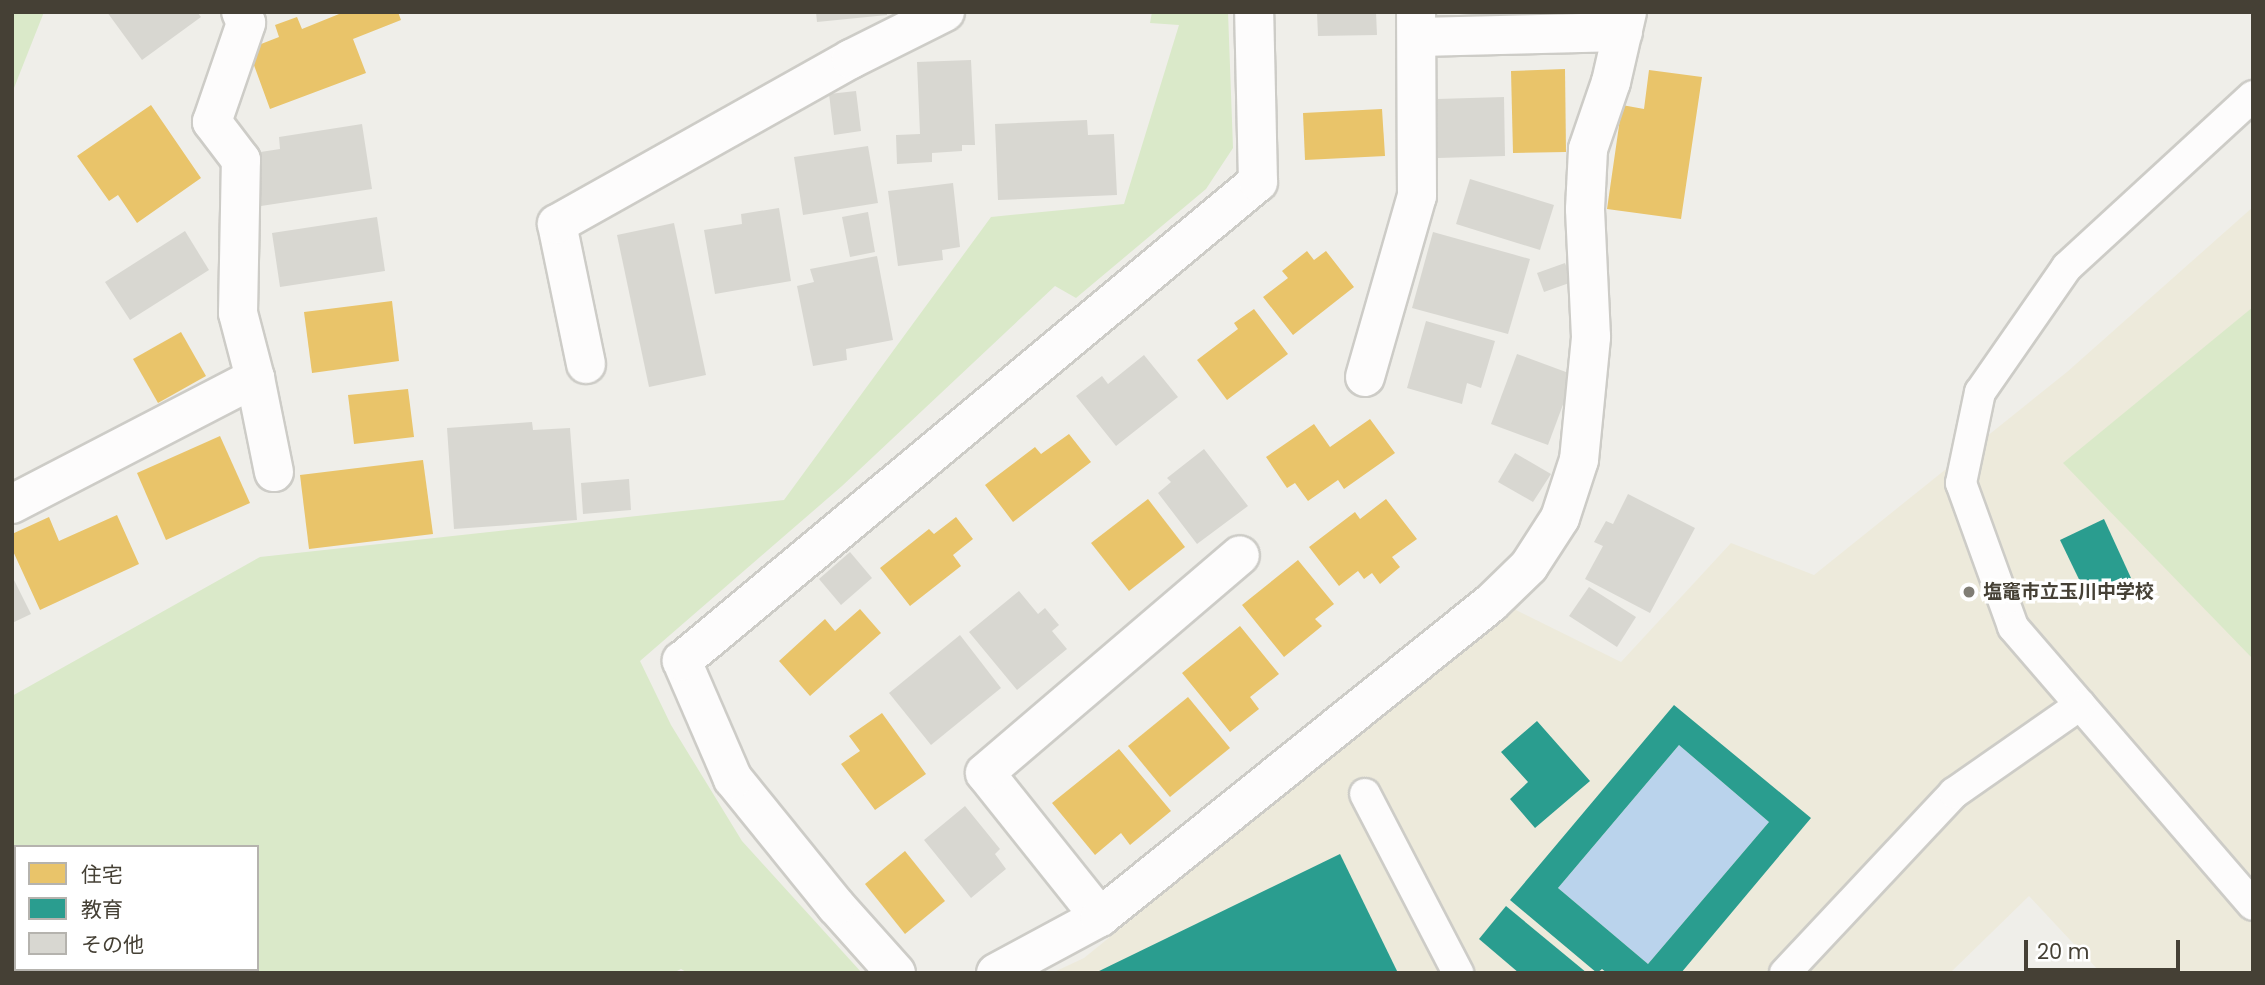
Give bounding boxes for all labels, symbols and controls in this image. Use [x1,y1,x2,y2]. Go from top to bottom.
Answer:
place label: 塩竈市立玉川中学校 [1983,581,2154,603]
marker: 塩竈市立玉川中学校 [1961,584,1977,600]
legend [14,845,259,971]
text: 住宅 [81,860,123,889]
text: 教育 [81,895,123,924]
scale bar [2027,926,2183,970]
text: その他 [81,930,144,959]
text: 20 m [2037,937,2090,966]

